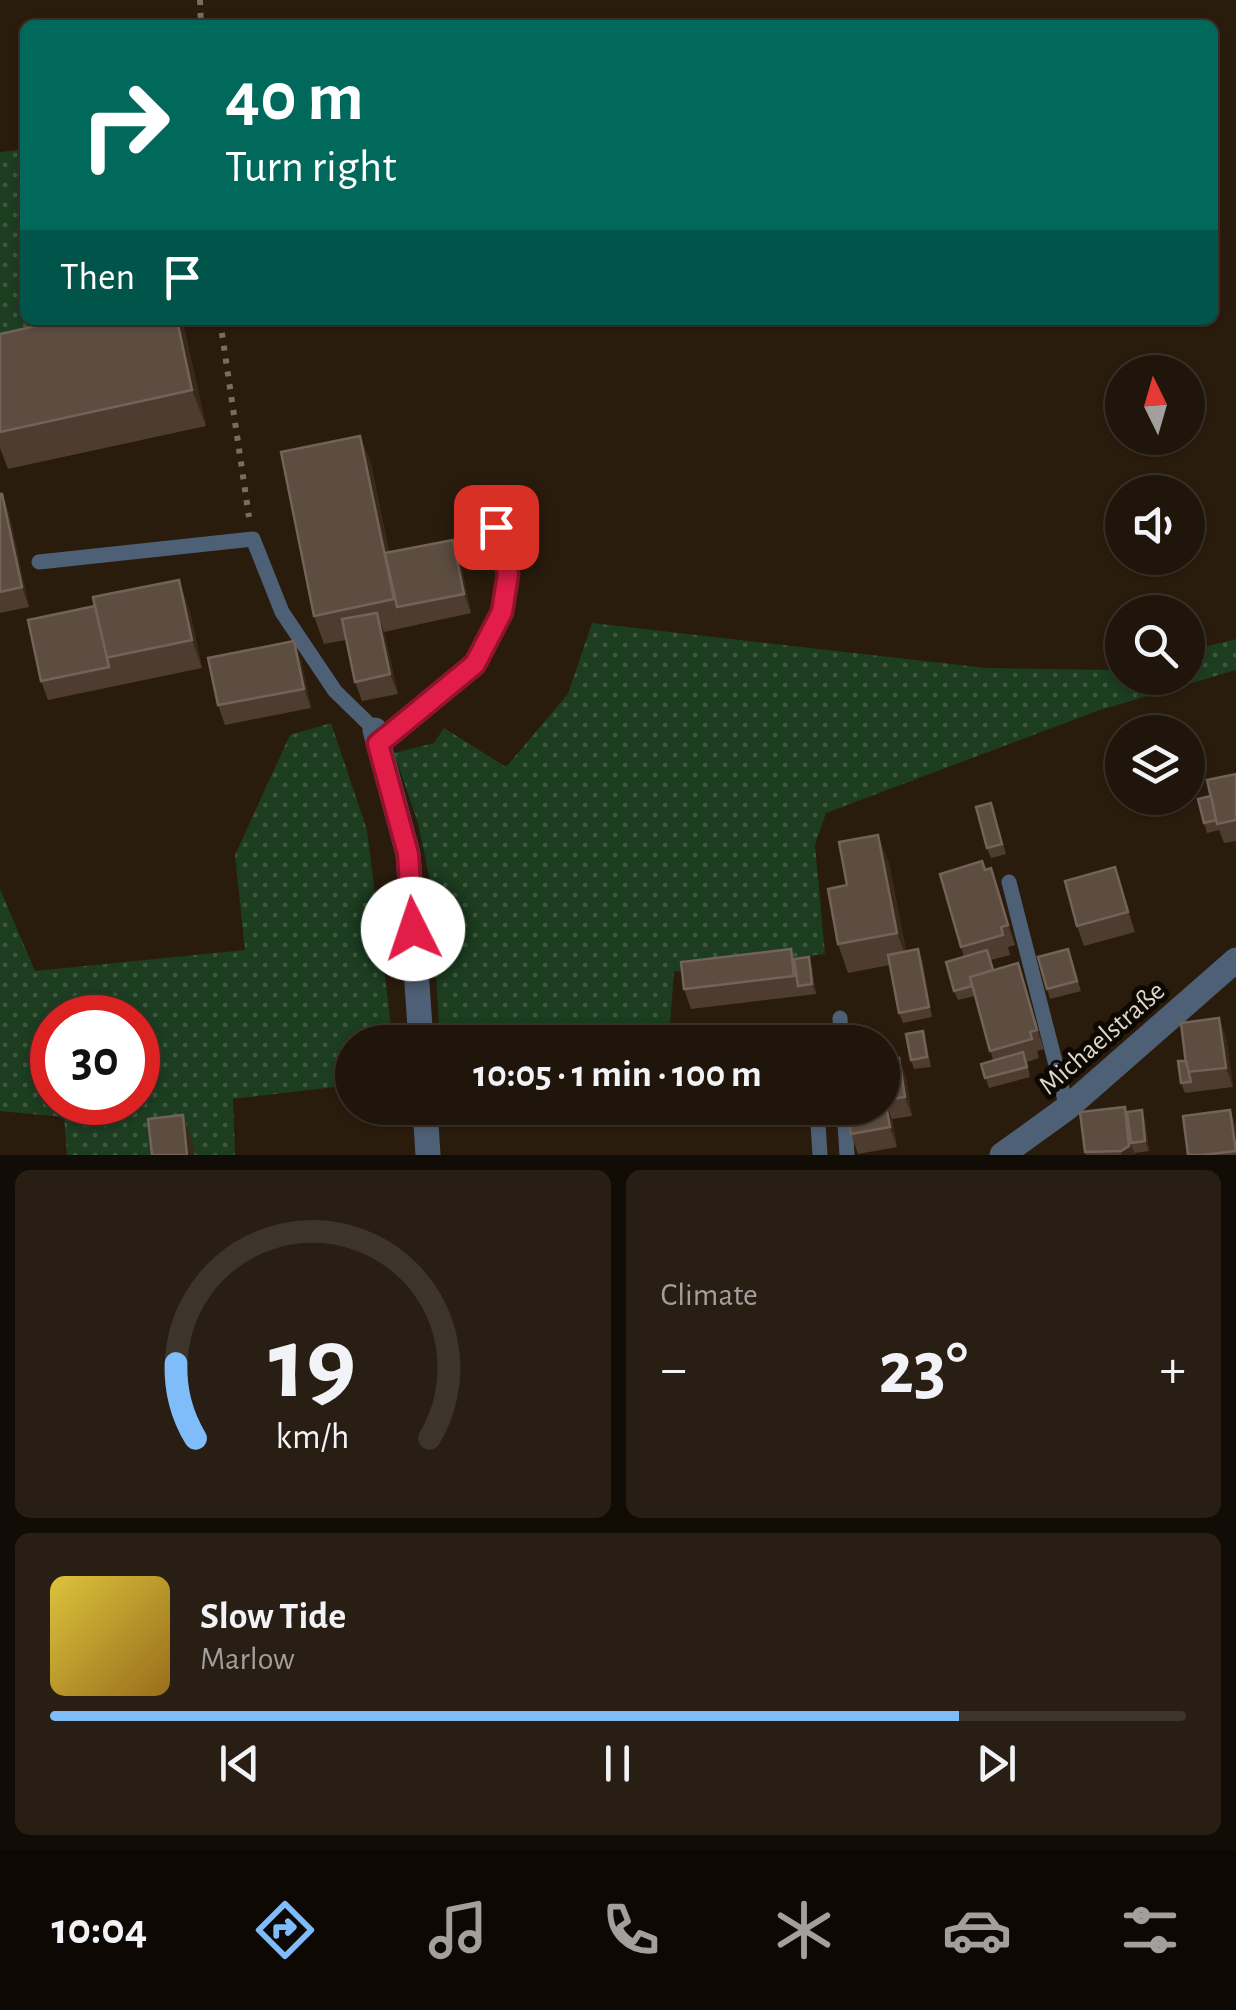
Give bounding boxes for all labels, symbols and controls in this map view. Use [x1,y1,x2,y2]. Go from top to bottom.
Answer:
icon: right [60,60,190,190]
text: 40 m [225,63,364,133]
text: Turn right [225,145,397,190]
icon: arrive [155,250,210,305]
text: Then [60,259,135,297]
north arrow [1105,355,1205,455]
map controls [1105,355,1205,815]
button: sound [1105,475,1205,575]
pin [454,485,539,570]
icon: arrive [469,500,524,555]
button: search [1105,595,1205,695]
button: layers [1105,715,1205,815]
position arrow [361,877,465,981]
street label: Michaelstraße [1034,977,1170,1100]
speed limit sign: 30 [30,995,160,1125]
text: 10:05 · 1 min · 100 m [473,1056,762,1094]
text: Climate [661,1279,758,1311]
text: 19 [269,1313,357,1417]
text: 23° [878,1332,968,1407]
text: − [661,1342,687,1397]
text: + [1160,1342,1186,1397]
text: km/h [276,1419,350,1455]
text: Slow Tide [200,1598,346,1636]
text: Marlow [200,1643,295,1675]
icon: previous [212,1736,267,1791]
icon: pause [590,1736,645,1791]
icon: next [969,1736,1024,1791]
icon: directions [250,1895,320,1965]
icon: music [423,1895,493,1965]
icon: phone [596,1895,666,1965]
icon: climate [769,1895,839,1965]
icon: car [942,1895,1012,1965]
icon: filters [1115,1895,1185,1965]
text: 10:04 [51,1907,147,1952]

